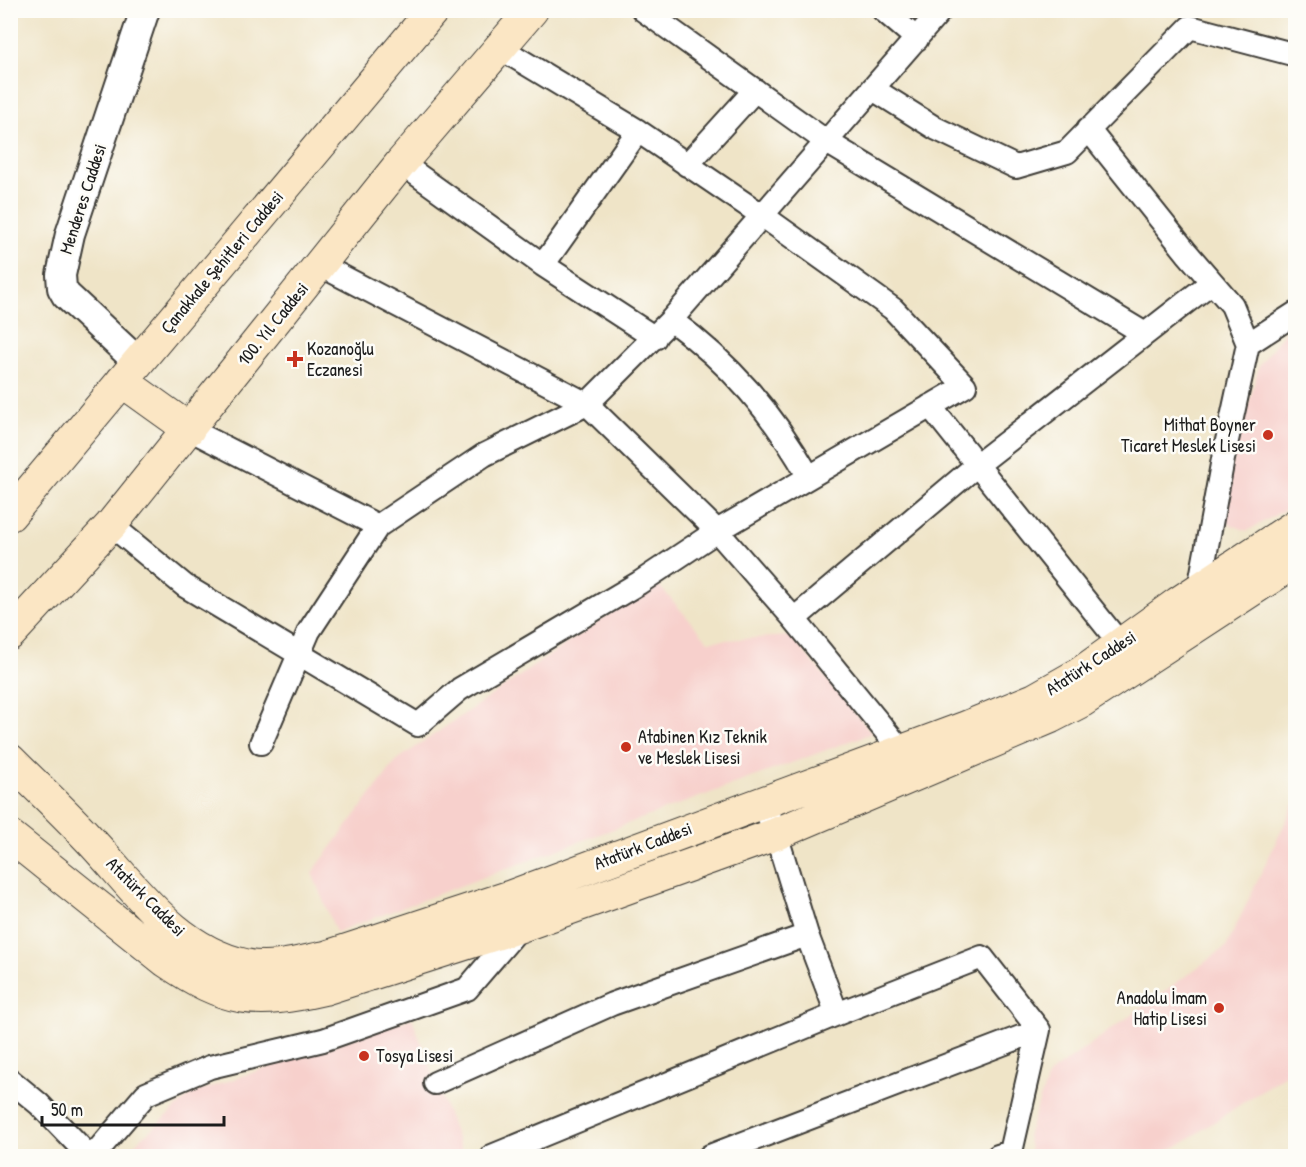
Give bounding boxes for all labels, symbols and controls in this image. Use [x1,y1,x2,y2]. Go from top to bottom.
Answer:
street label: Menderes Caddesi [53,141,112,257]
street label: Çanakkale Şehitleri Caddesi [154,185,289,338]
street label: 100. Yıl Caddesi [231,277,314,371]
place label: Kozanoğlu Eczanesi [307,336,374,382]
marker: Kozanoğlu Eczanesi [288,352,302,366]
place label: Mithat Boyner Ticaret Meslek Lisesi [1121,412,1256,458]
marker: Mithat Boyner Ticaret Meslek Lisesi [1261,428,1275,442]
street label: Atatürk Caddesi [1041,624,1141,701]
place label: Atabinen Kız Teknik ve Meslek Lisesi [638,724,768,770]
marker: Atabinen Kız Teknik ve Meslek Lisesi [619,740,633,754]
street label: Atatürk Caddesi [590,815,695,876]
street label: Atatürk Caddesi [101,851,192,942]
place label: Anadolu İmam Hatip Lisesi [1117,985,1207,1031]
marker: Anadolu İmam Hatip Lisesi [1212,1001,1226,1015]
place label: Tosya Lisesi [376,1043,453,1068]
marker: Tosya Lisesi [357,1049,371,1063]
scale bar [42,1089,224,1127]
text: 50 m [51,1097,83,1122]

